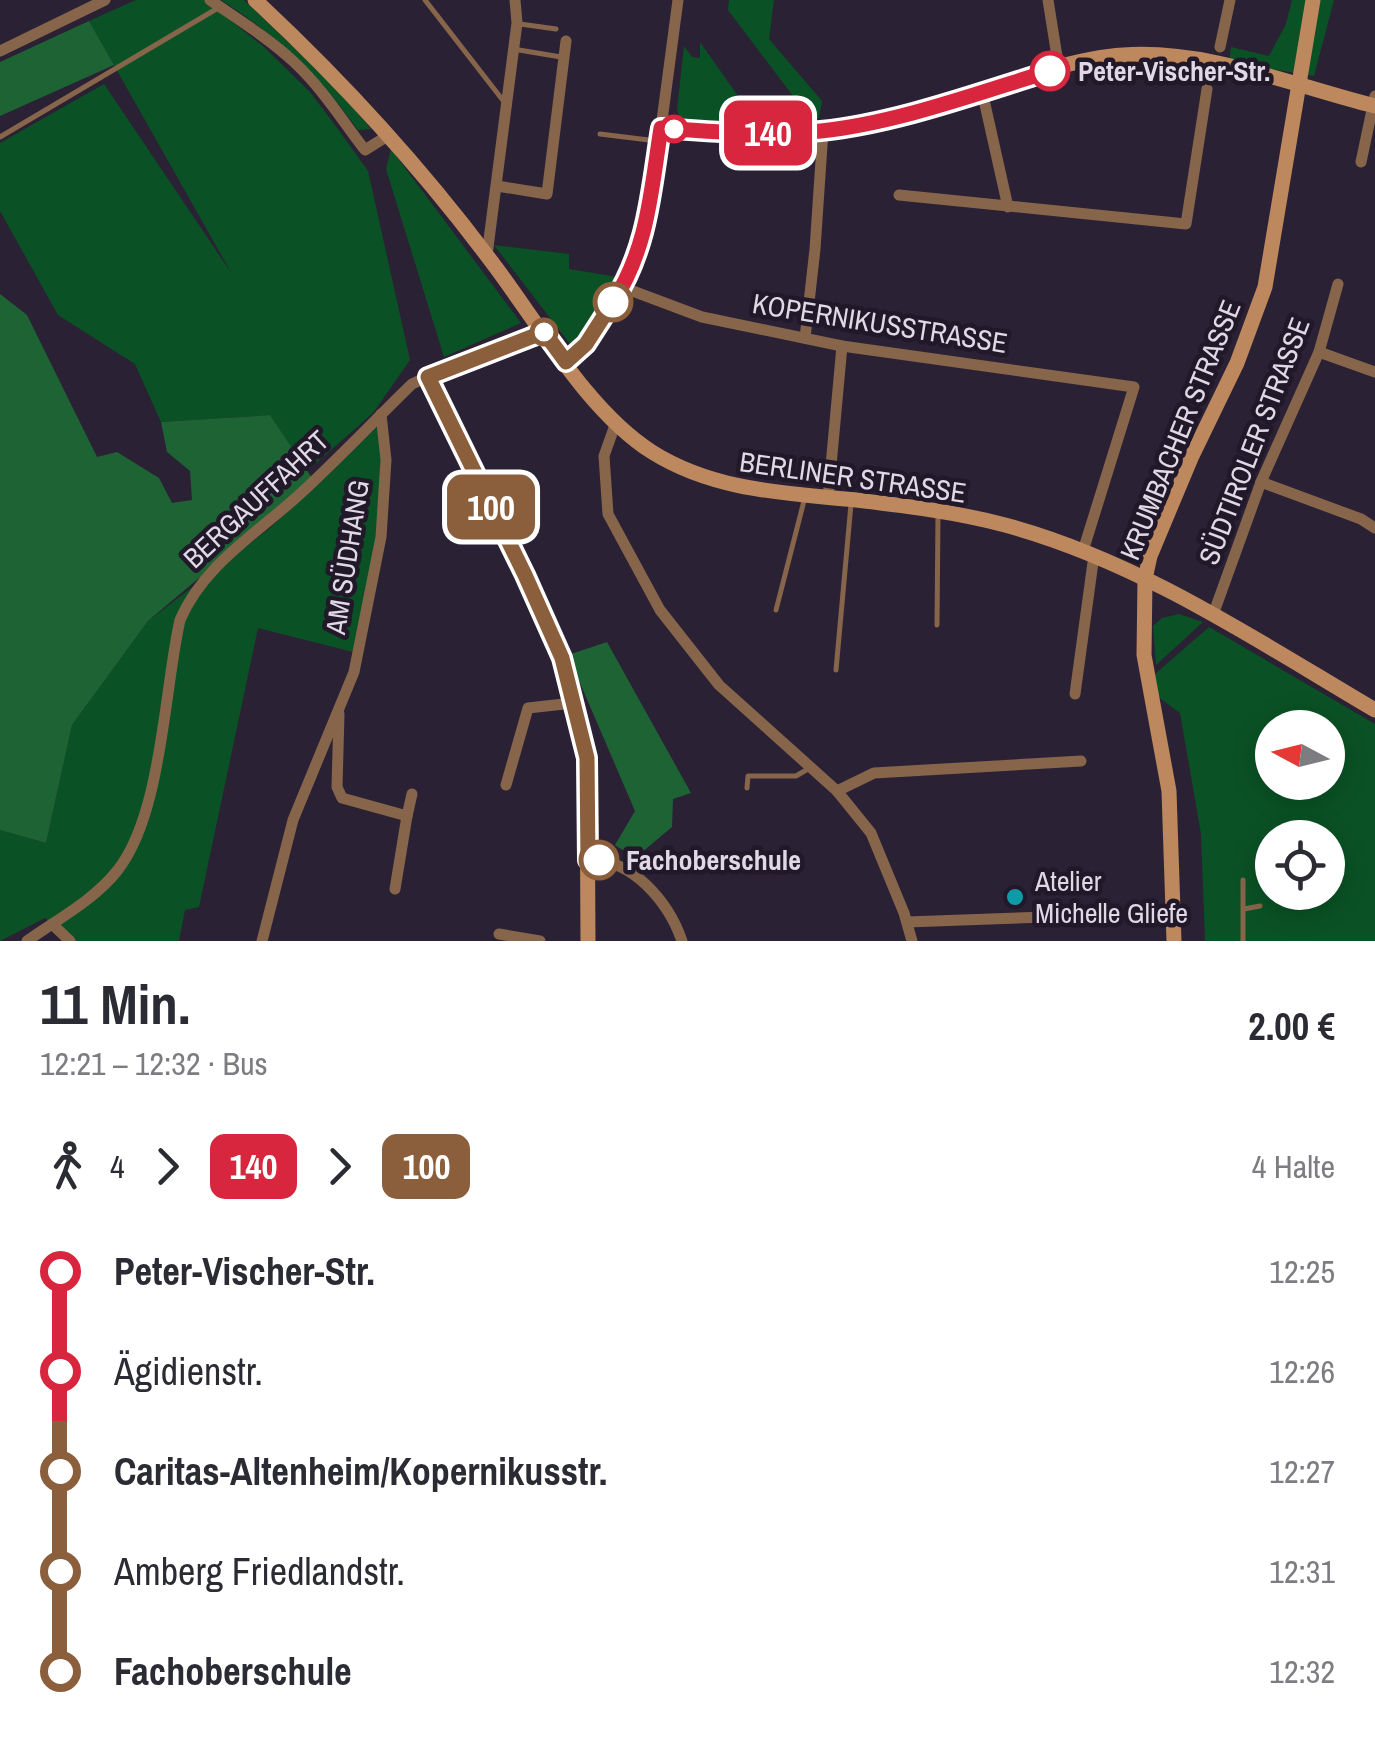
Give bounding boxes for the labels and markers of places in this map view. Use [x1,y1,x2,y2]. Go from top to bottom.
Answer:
marker: Peter-Vischer-Str. [1031,52,1069,90]
place label: Peter-Vischer-Str. [1078,52,1270,90]
unlabelled marker [661,116,687,142]
unlabelled marker [594,283,632,321]
unlabelled marker [531,319,557,345]
marker: Fachoberschule [580,841,618,879]
place label: Fachoberschule [626,841,801,879]
place label: Atelier Michelle Gliefe [1034,862,1188,932]
marker: Atelier Michelle Gliefe [1004,886,1026,908]

